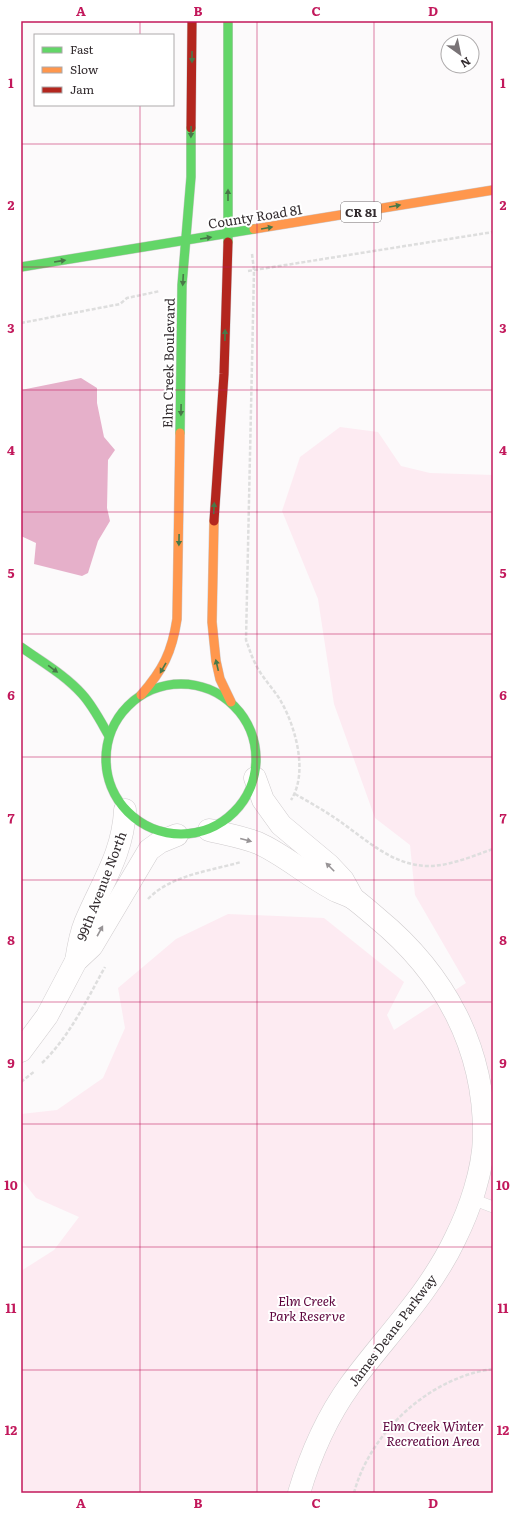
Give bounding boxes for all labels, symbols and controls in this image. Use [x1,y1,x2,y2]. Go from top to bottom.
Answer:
text: A [76,1,86,20]
text: B [194,1,203,20]
text: C [311,1,321,20]
text: D [428,1,438,20]
legend [34,34,174,106]
north arrow [440,34,480,74]
text: Fast [70,40,94,58]
one-way arrow [189,51,195,64]
text: N [458,54,474,72]
text: Slow [70,60,99,78]
text: 1 [8,73,14,92]
text: 1 [500,73,506,92]
text: Jam [70,80,95,98]
one-way arrow [188,126,194,139]
one-way arrow [225,188,231,201]
text: 2 [8,195,15,214]
text: 2 [500,195,507,214]
street label: County Road 81 [207,199,303,233]
road number: CR 81 [341,202,381,222]
one-way arrow [389,203,401,209]
one-way arrow [261,225,273,231]
one-way arrow [200,235,212,241]
one-way arrow [53,258,66,264]
one-way arrow [179,274,186,286]
street label: Elm Creek Boulevard [157,298,179,428]
text: 3 [7,318,15,337]
text: 3 [499,318,507,337]
one-way arrow [222,328,228,341]
one-way arrow [178,404,184,417]
text: 4 [7,440,15,459]
text: 4 [499,440,507,459]
one-way arrow [211,501,217,514]
one-way arrow [176,534,182,547]
text: 5 [7,563,15,582]
text: 5 [499,563,507,582]
one-way arrow [214,659,220,672]
one-way arrow [160,662,167,674]
one-way arrow [47,665,58,674]
text: 6 [7,685,15,704]
text: 6 [499,685,507,704]
text: 7 [7,808,15,827]
text: 7 [499,808,507,827]
street label: 99th Avenue North [71,828,131,944]
one-way arrow [240,837,252,843]
one-way arrow [325,862,335,872]
one-way arrow [97,926,104,937]
text: 8 [7,930,15,949]
text: 8 [499,930,507,949]
text: 9 [7,1053,15,1072]
text: 9 [499,1053,507,1072]
text: 10 [4,1175,18,1194]
text: 10 [496,1175,510,1194]
street label: James Deane Parkway [344,1270,441,1390]
park label: Elm Creek Park Reserve [269,1291,345,1325]
text: 11 [6,1298,17,1317]
text: 11 [498,1298,509,1317]
park label: Elm Creek Winter Recreation Area [382,1416,484,1450]
text: 12 [5,1420,17,1439]
text: 12 [497,1420,509,1439]
text: A [76,1493,86,1512]
text: B [194,1493,203,1512]
text: C [311,1493,321,1512]
text: D [428,1493,438,1512]

